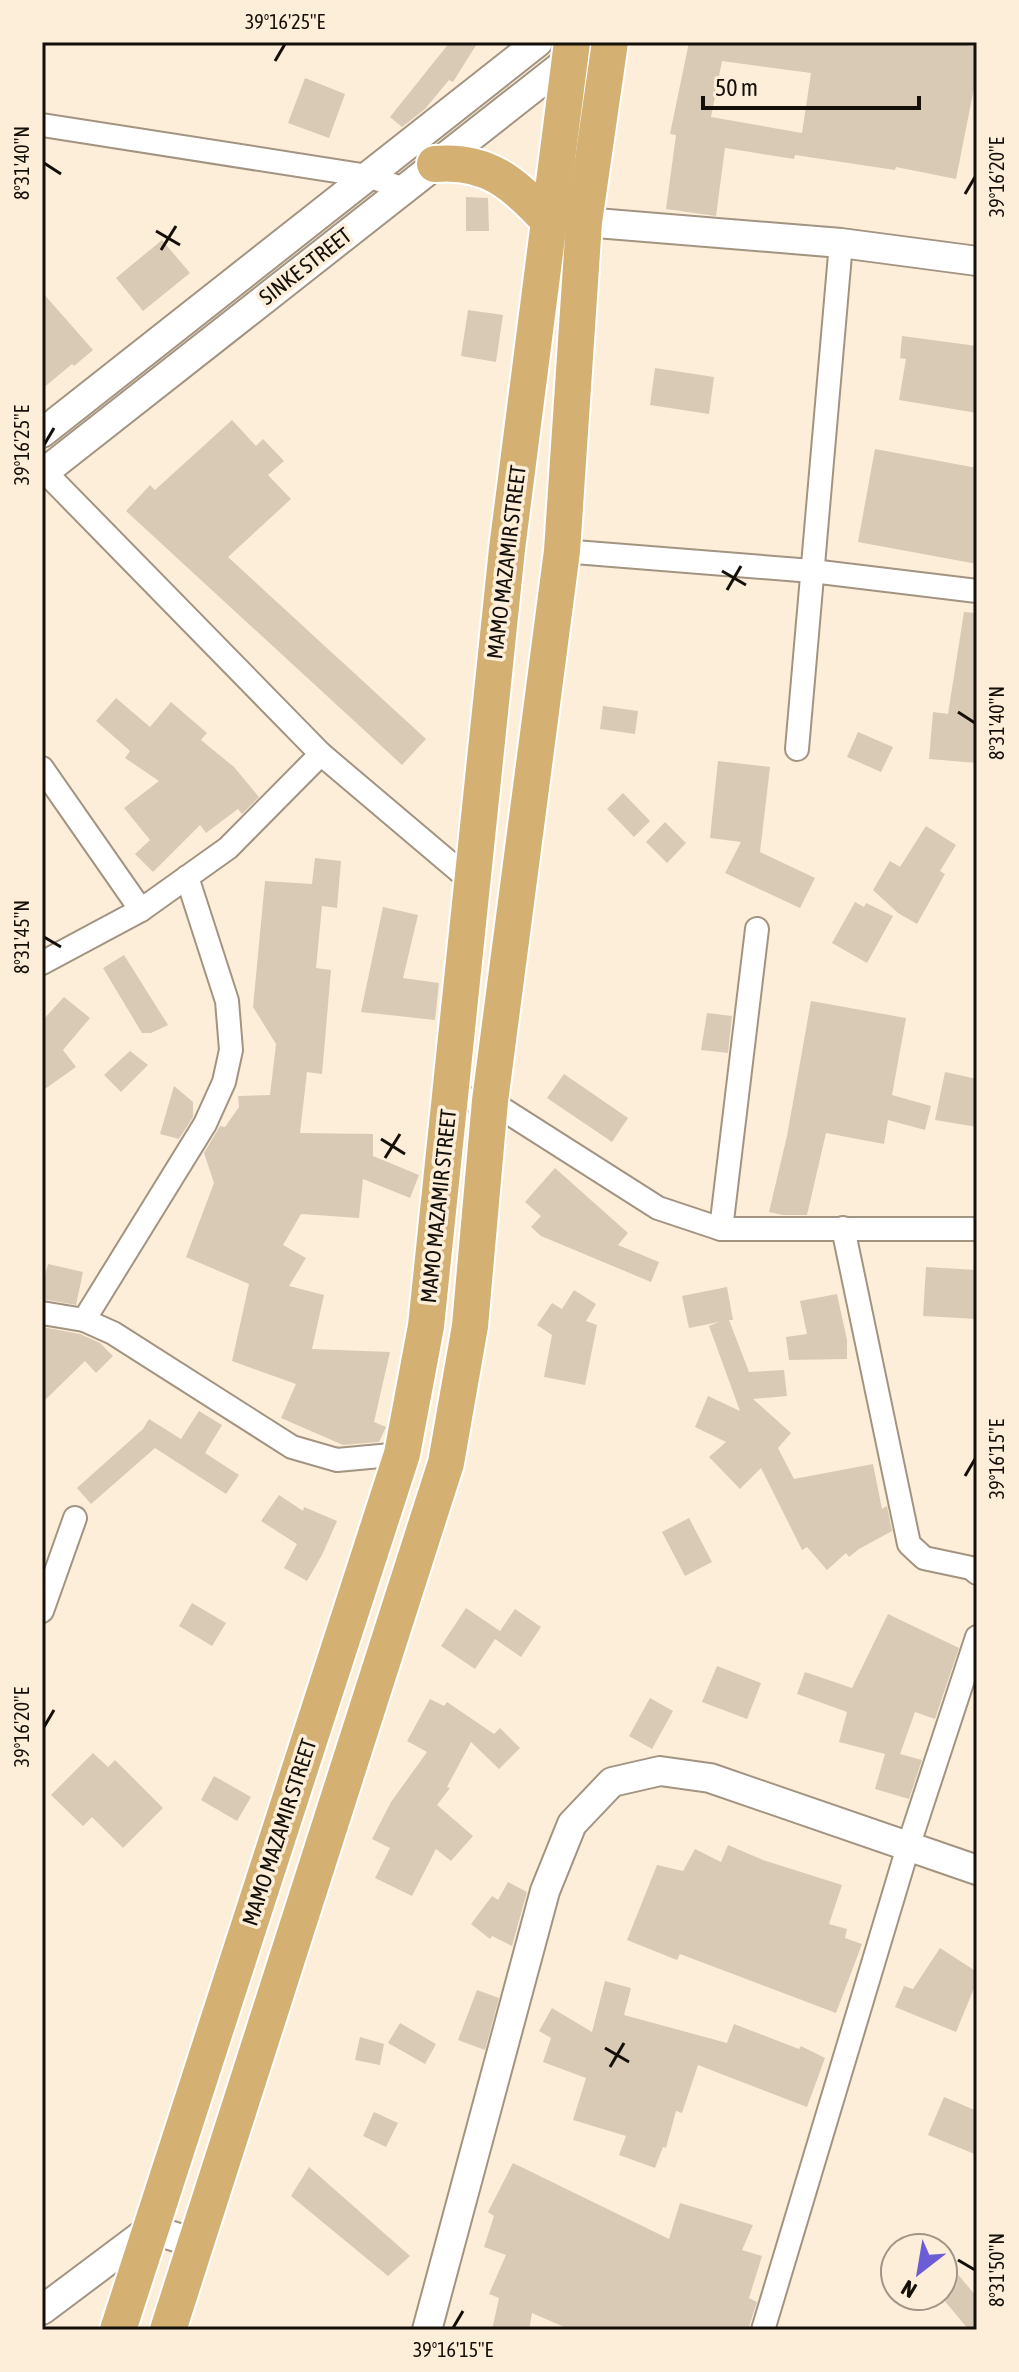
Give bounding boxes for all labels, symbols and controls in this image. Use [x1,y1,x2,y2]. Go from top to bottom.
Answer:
text: 39°16'25"E [245,10,326,33]
scale bar [703,60,919,110]
text: 50 m [715,74,758,101]
text: 8°31'40"N [10,126,33,200]
text: 39°16'20"E [985,136,1008,217]
street label: SINKE STREET [254,222,356,310]
text: 39°16'25"E [10,404,33,485]
street label: MAMO MAZAMIR STREET [481,463,531,660]
text: 8°31'40"N [985,686,1008,760]
text: 8°31'45"N [10,900,33,974]
street label: MAMO MAZAMIR STREET [415,1107,461,1304]
text: 39°16'15"E [985,1418,1008,1499]
text: 39°16'20"E [10,1686,33,1767]
street label: MAMO MAZAMIR STREET [237,1735,322,1929]
north arrow [879,2232,959,2312]
text: 8°31'50"N [985,2233,1008,2307]
text: N [896,2275,921,2304]
text: 39°16'15"E [413,2338,494,2361]

